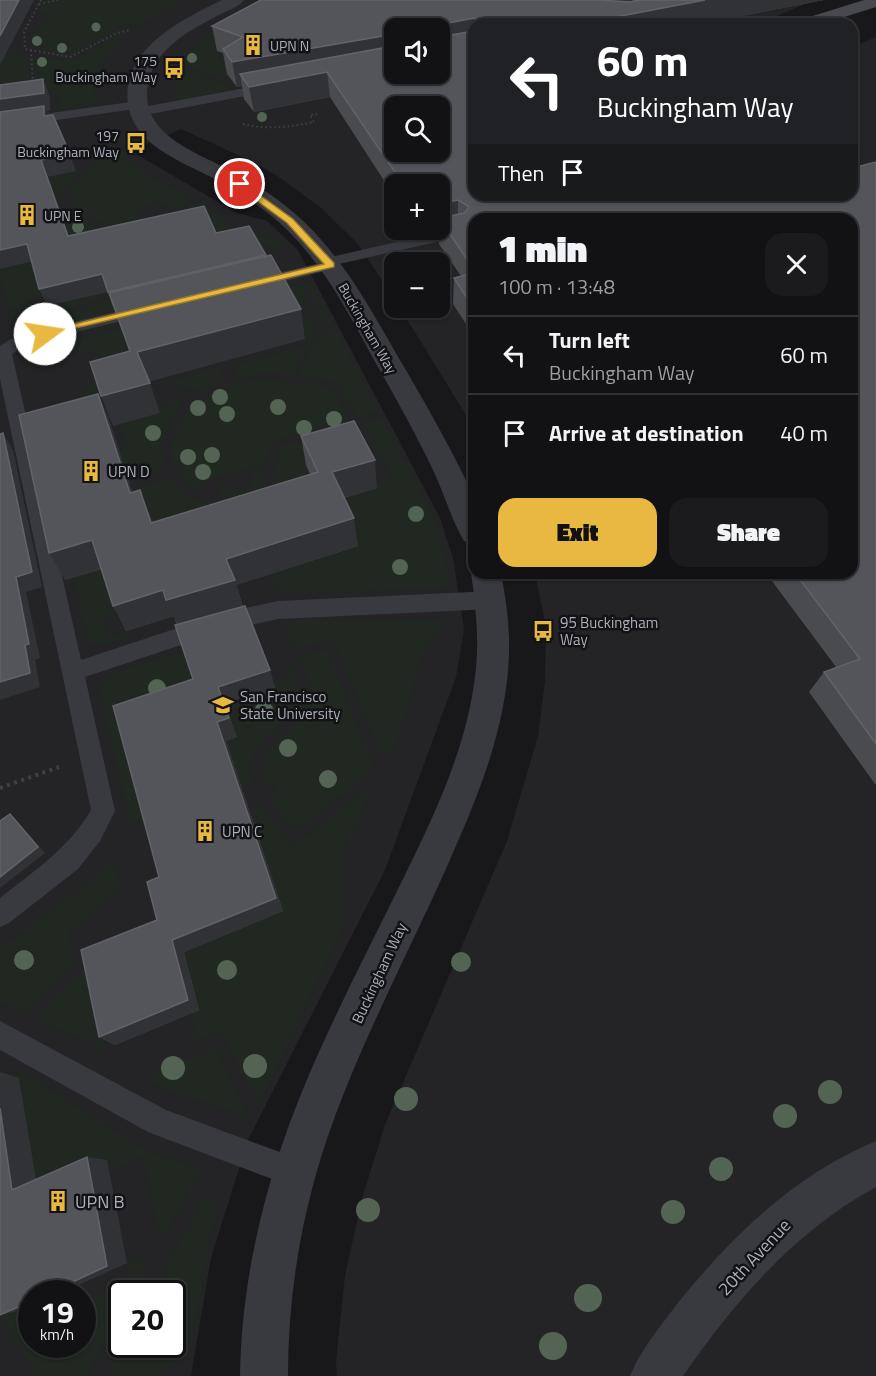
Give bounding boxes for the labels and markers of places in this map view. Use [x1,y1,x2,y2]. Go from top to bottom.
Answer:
building icon: UPN N [241,33,265,57]
place label: UPN N [270,35,309,56]
place label: 175 Buckingham Way [55,50,157,87]
bus stop icon: 175 Buckingham Way [162,56,186,80]
place label: 197 Buckingham Way [17,125,119,162]
bus stop icon: 197 Buckingham Way [124,131,148,155]
pin [214,158,265,209]
building icon: UPN E [15,203,39,227]
place label: UPN E [44,205,82,226]
building icon: UPN D [79,459,103,483]
place label: UPN D [108,460,150,483]
place label: 95 Buckingham Way [560,611,658,651]
bus stop icon: 95 Buckingham Way [531,619,555,643]
place label: San Francisco State University [240,685,341,725]
school or university icon: San Francisco State University [211,693,235,717]
building icon: UPN C [193,819,217,843]
place label: UPN C [222,820,262,843]
place label: UPN B [75,1188,124,1215]
building icon: UPN B [46,1189,70,1213]

